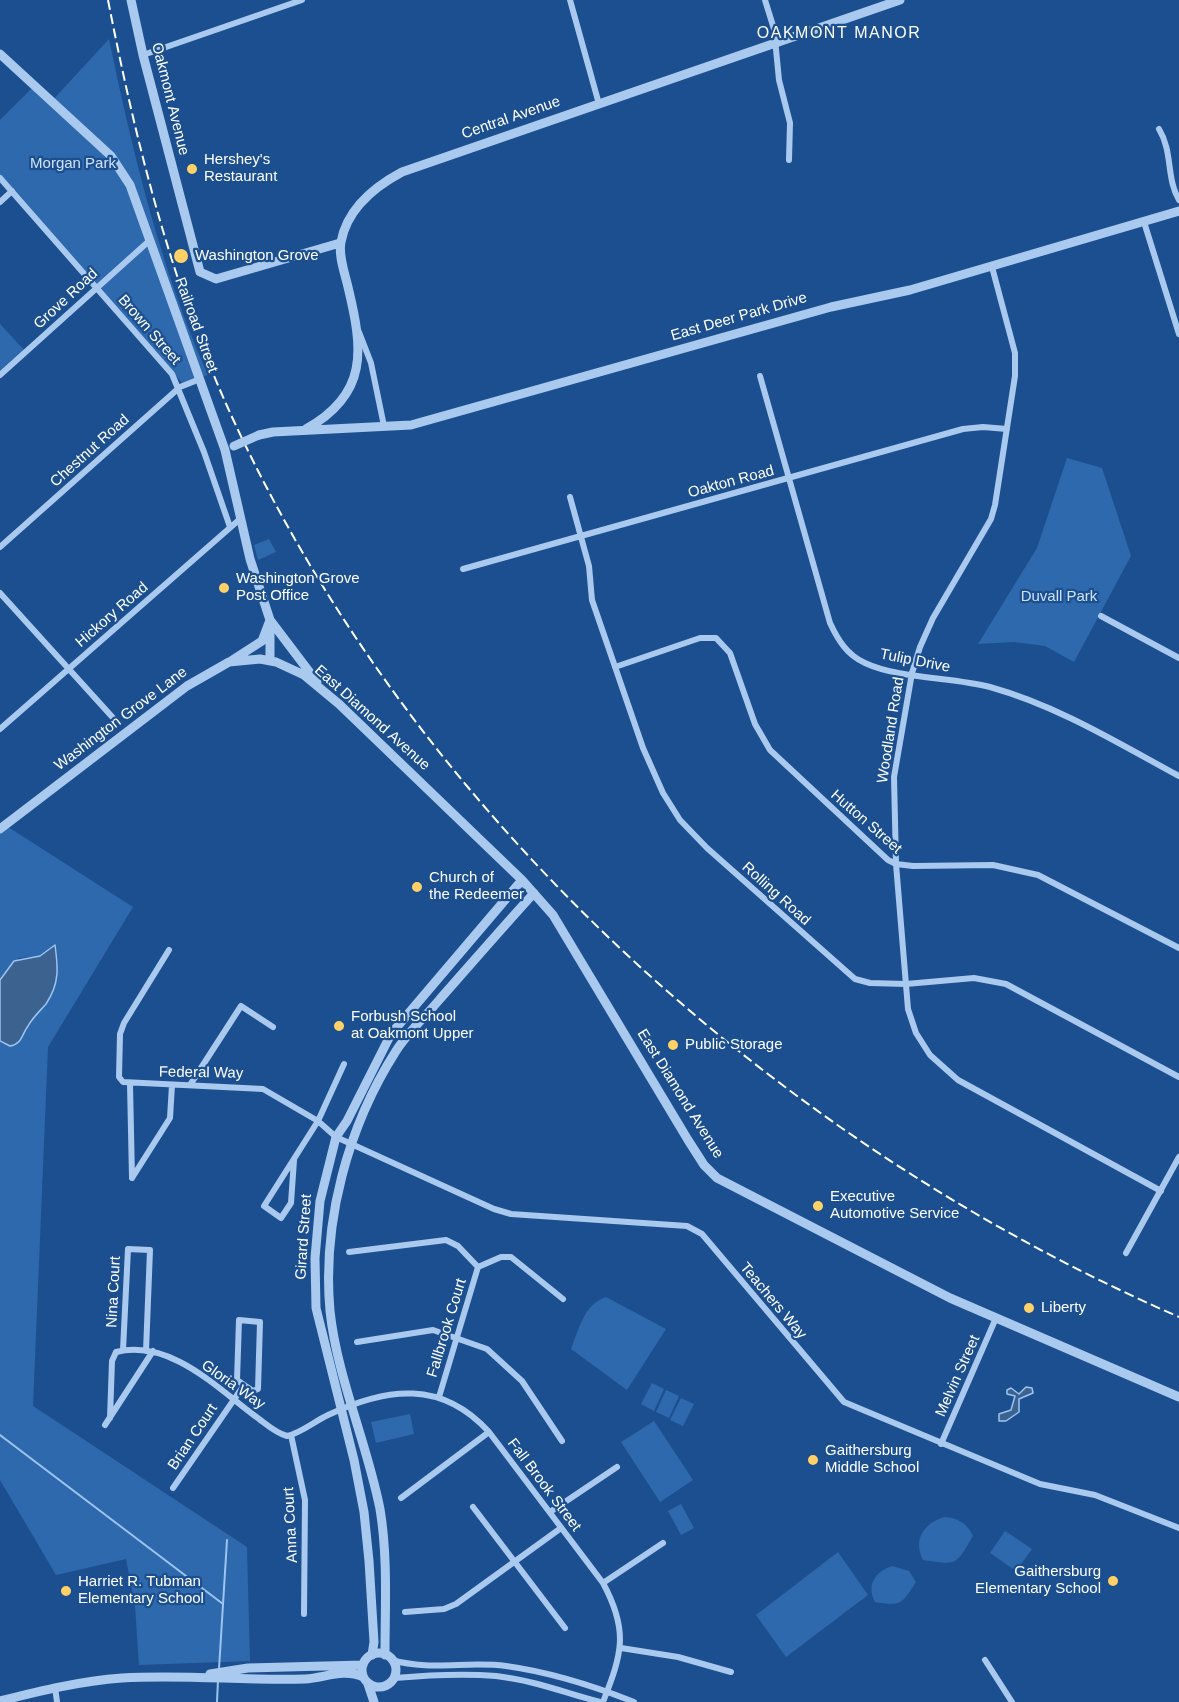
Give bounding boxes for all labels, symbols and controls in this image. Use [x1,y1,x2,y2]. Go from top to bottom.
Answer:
district label: OAKMONT MANOR [757,24,921,44]
street label: Oakmont Avenue [147,41,193,157]
street label: Central Avenue [459,93,563,143]
place label: Hershey's Restaurant [204,151,277,186]
park label: Morgan Park [30,155,116,173]
marker: Hershey's Restaurant [185,162,199,176]
marker: Washington Grove [172,247,190,265]
place label: Washington Grove [195,247,319,265]
street label: Grove Road [30,265,102,333]
street label: Railroad Street [170,275,222,375]
street label: East Deer Park Drive [669,289,809,345]
street label: Brown Street [114,291,184,369]
street label: Chestnut Road [47,411,133,491]
street label: Oakton Road [686,462,776,502]
place label: Washington Grove Post Office [236,570,360,605]
street label: Hickory Road [72,579,152,651]
marker: Washington Grove Post Office [217,581,231,595]
park label: Duvall Park [1021,588,1097,606]
street label: Tulip Drive [878,645,952,677]
street label: East Diamond Avenue [311,661,433,775]
street label: Washington Grove Lane [51,663,191,775]
street label: Woodland Road [874,676,908,784]
street label: Hutton Street [827,786,905,858]
street label: Rolling Road [738,859,814,929]
place label: Church of the Redeemer [429,869,524,904]
marker: Church of the Redeemer [410,880,424,894]
place label: Forbush School at Oakmont Upper [351,1008,474,1043]
marker: Forbush School at Oakmont Upper [332,1019,346,1033]
street label: East Diamond Avenue [633,1026,727,1162]
place label: Public Storage [685,1036,783,1054]
marker: Public Storage [666,1038,680,1052]
street label: Federal Way [159,1063,243,1083]
place label: Executive Automotive Service [830,1188,959,1223]
street label: Girard Street [292,1194,316,1280]
marker: Executive Automotive Service [811,1199,825,1213]
street label: Nina Court [103,1256,125,1328]
street label: Teachers Way [736,1259,810,1343]
street label: Fallbrook Court [423,1276,471,1380]
place label: Liberty [1041,1299,1086,1317]
marker: Liberty [1022,1301,1036,1315]
street label: Melvin Street [932,1332,984,1420]
street label: Gloria Way [198,1357,268,1413]
street label: Brian Court [164,1401,222,1473]
street label: Fall Brook Street [503,1435,585,1535]
place label: Gaithersburg Middle School [825,1442,919,1477]
marker: Gaithersburg Middle School [806,1453,820,1467]
street label: Anna Court [280,1487,302,1563]
place label: Gaithersburg Elementary School [975,1563,1101,1598]
place label: Harriet R. Tubman Elementary School [78,1573,204,1608]
marker: Gaithersburg Elementary School [1106,1574,1120,1588]
marker: Harriet R. Tubman Elementary School [59,1584,73,1598]

